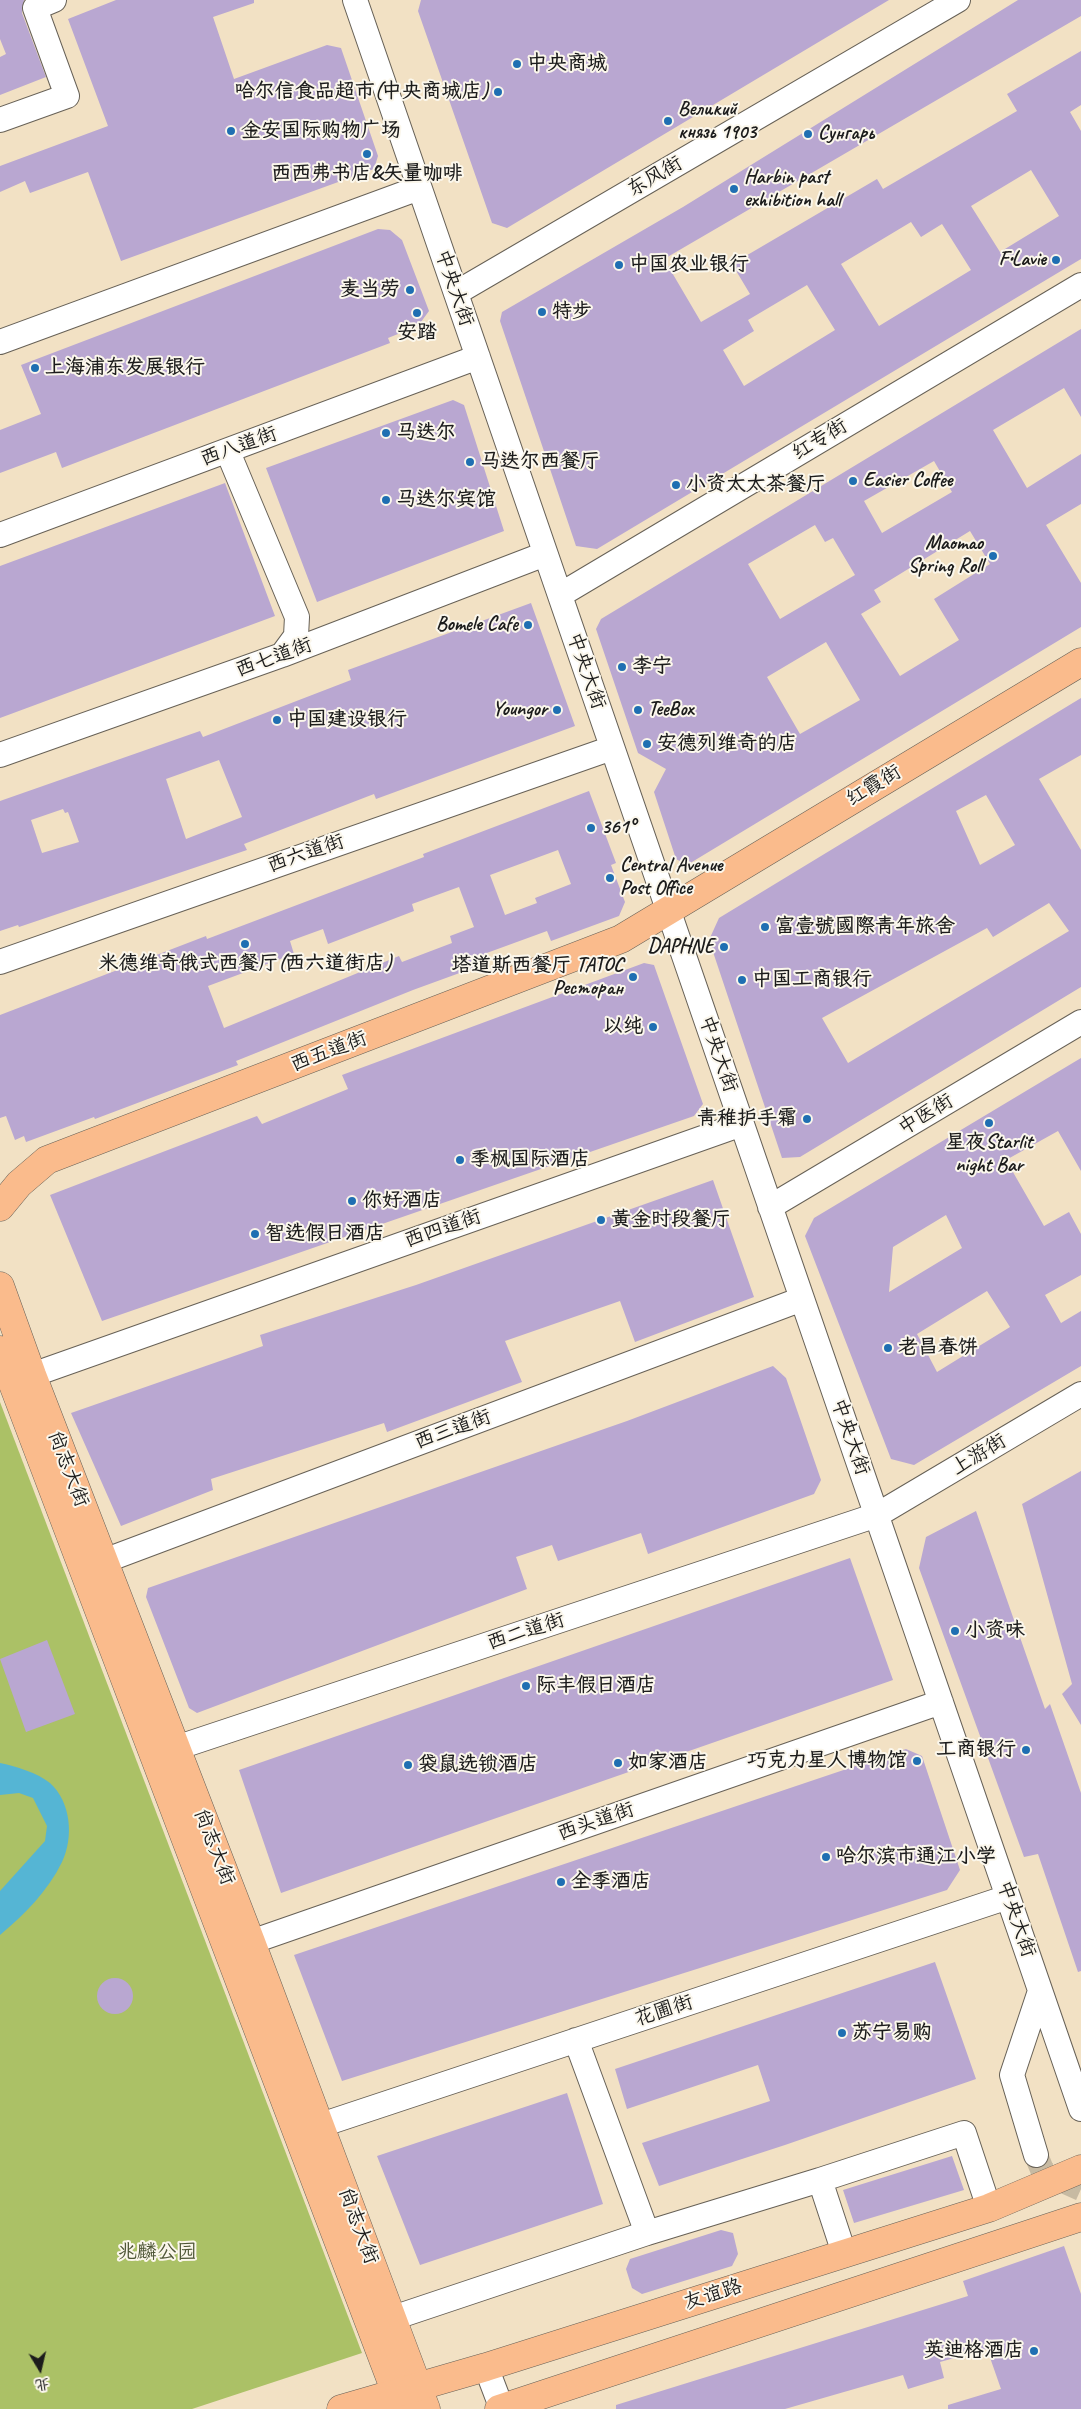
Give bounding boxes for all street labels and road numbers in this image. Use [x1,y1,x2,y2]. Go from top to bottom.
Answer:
street label: 东风街 [623,152,687,202]
street label: 中央大街 [430,246,478,330]
street label: 红专街 [788,414,852,466]
street label: 西八道街 [197,422,281,472]
street label: 中央大街 [562,629,610,713]
street label: 西七道街 [232,633,316,683]
street label: 红霞街 [842,760,906,812]
street label: 西六道街 [264,830,348,878]
street label: 中央大街 [694,1012,742,1096]
street label: 西五道街 [287,1026,371,1078]
street label: 中医街 [894,1089,958,1141]
street label: 西四道街 [401,1205,485,1253]
street label: 中央大街 [826,1395,874,1479]
street label: 西三道街 [411,1405,495,1455]
street label: 尚志大街 [42,1427,94,1511]
street label: 上游街 [947,1429,1011,1481]
street label: 西二道街 [484,1608,568,1656]
street label: 西头道街 [554,1798,638,1846]
street label: 尚志大街 [188,1805,240,1889]
street label: 中央大街 [992,1877,1040,1961]
street label: 花圃街 [632,1990,696,2032]
street label: 尚志大街 [333,2184,383,2268]
street label: 友谊路 [681,2274,745,2316]

